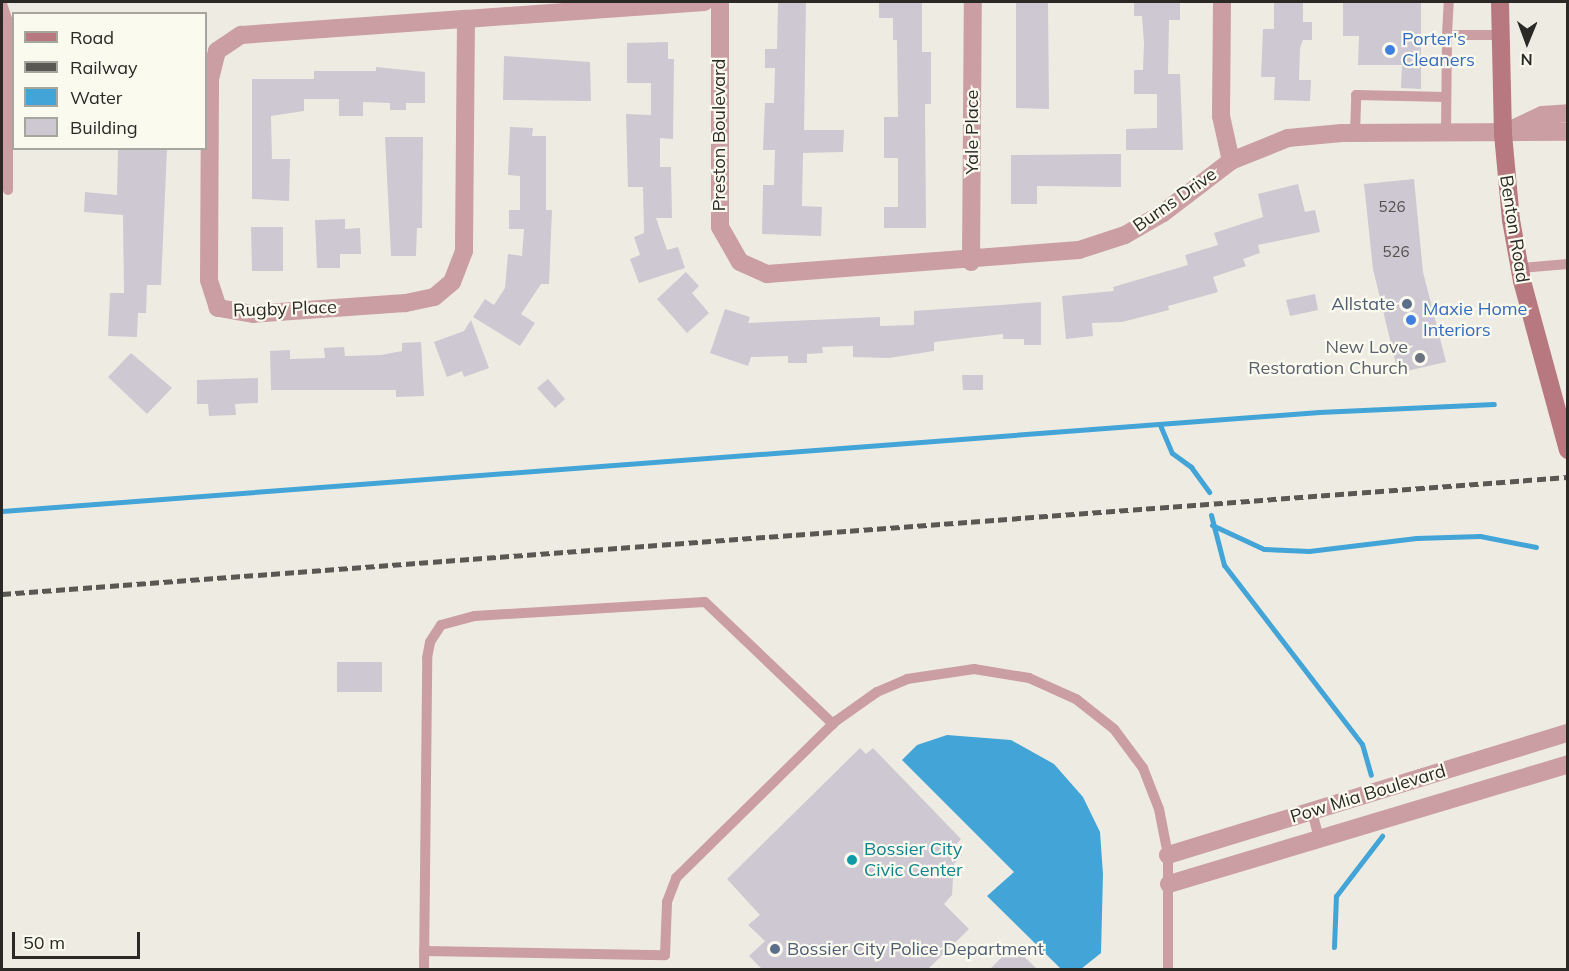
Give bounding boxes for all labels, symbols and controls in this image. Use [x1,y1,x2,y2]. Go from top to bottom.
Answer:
legend [12,12,207,150]
north arrow [1497,12,1557,72]
text: Road [70,26,114,49]
place label: Porter's Cleaners [1402,29,1475,72]
marker: Porter's Cleaners [1383,43,1397,57]
text: N [1520,50,1533,70]
text: Railway [70,56,138,79]
street label: Preston Boulevard [708,59,730,211]
text: Water [70,86,122,109]
street label: Yale Place [961,90,983,174]
text: Building [70,116,138,139]
street label: Burns Drive [1129,163,1221,237]
street label: Benton Road [1495,174,1533,284]
house number: 526 [1379,198,1405,216]
house number: 526 [1383,243,1409,261]
place label: Allstate [1331,293,1395,315]
street label: Rugby Place [233,296,337,322]
marker: Allstate [1400,297,1414,311]
place label: Maxie Home Interiors [1423,299,1527,342]
marker: Maxie Home Interiors [1404,313,1418,327]
place label: New Love Restoration Church [1248,337,1408,380]
marker: New Love Restoration Church [1413,351,1427,365]
street label: Pow Mia Boulevard [1288,760,1448,828]
place label: Bossier City Civic Center [864,839,963,882]
marker: Bossier City Civic Center [845,853,859,867]
scale bar [15,920,142,958]
text: 50 m [23,931,65,954]
place label: Bossier City Police Department [787,938,1044,960]
marker: Bossier City Police Department [768,942,782,956]

